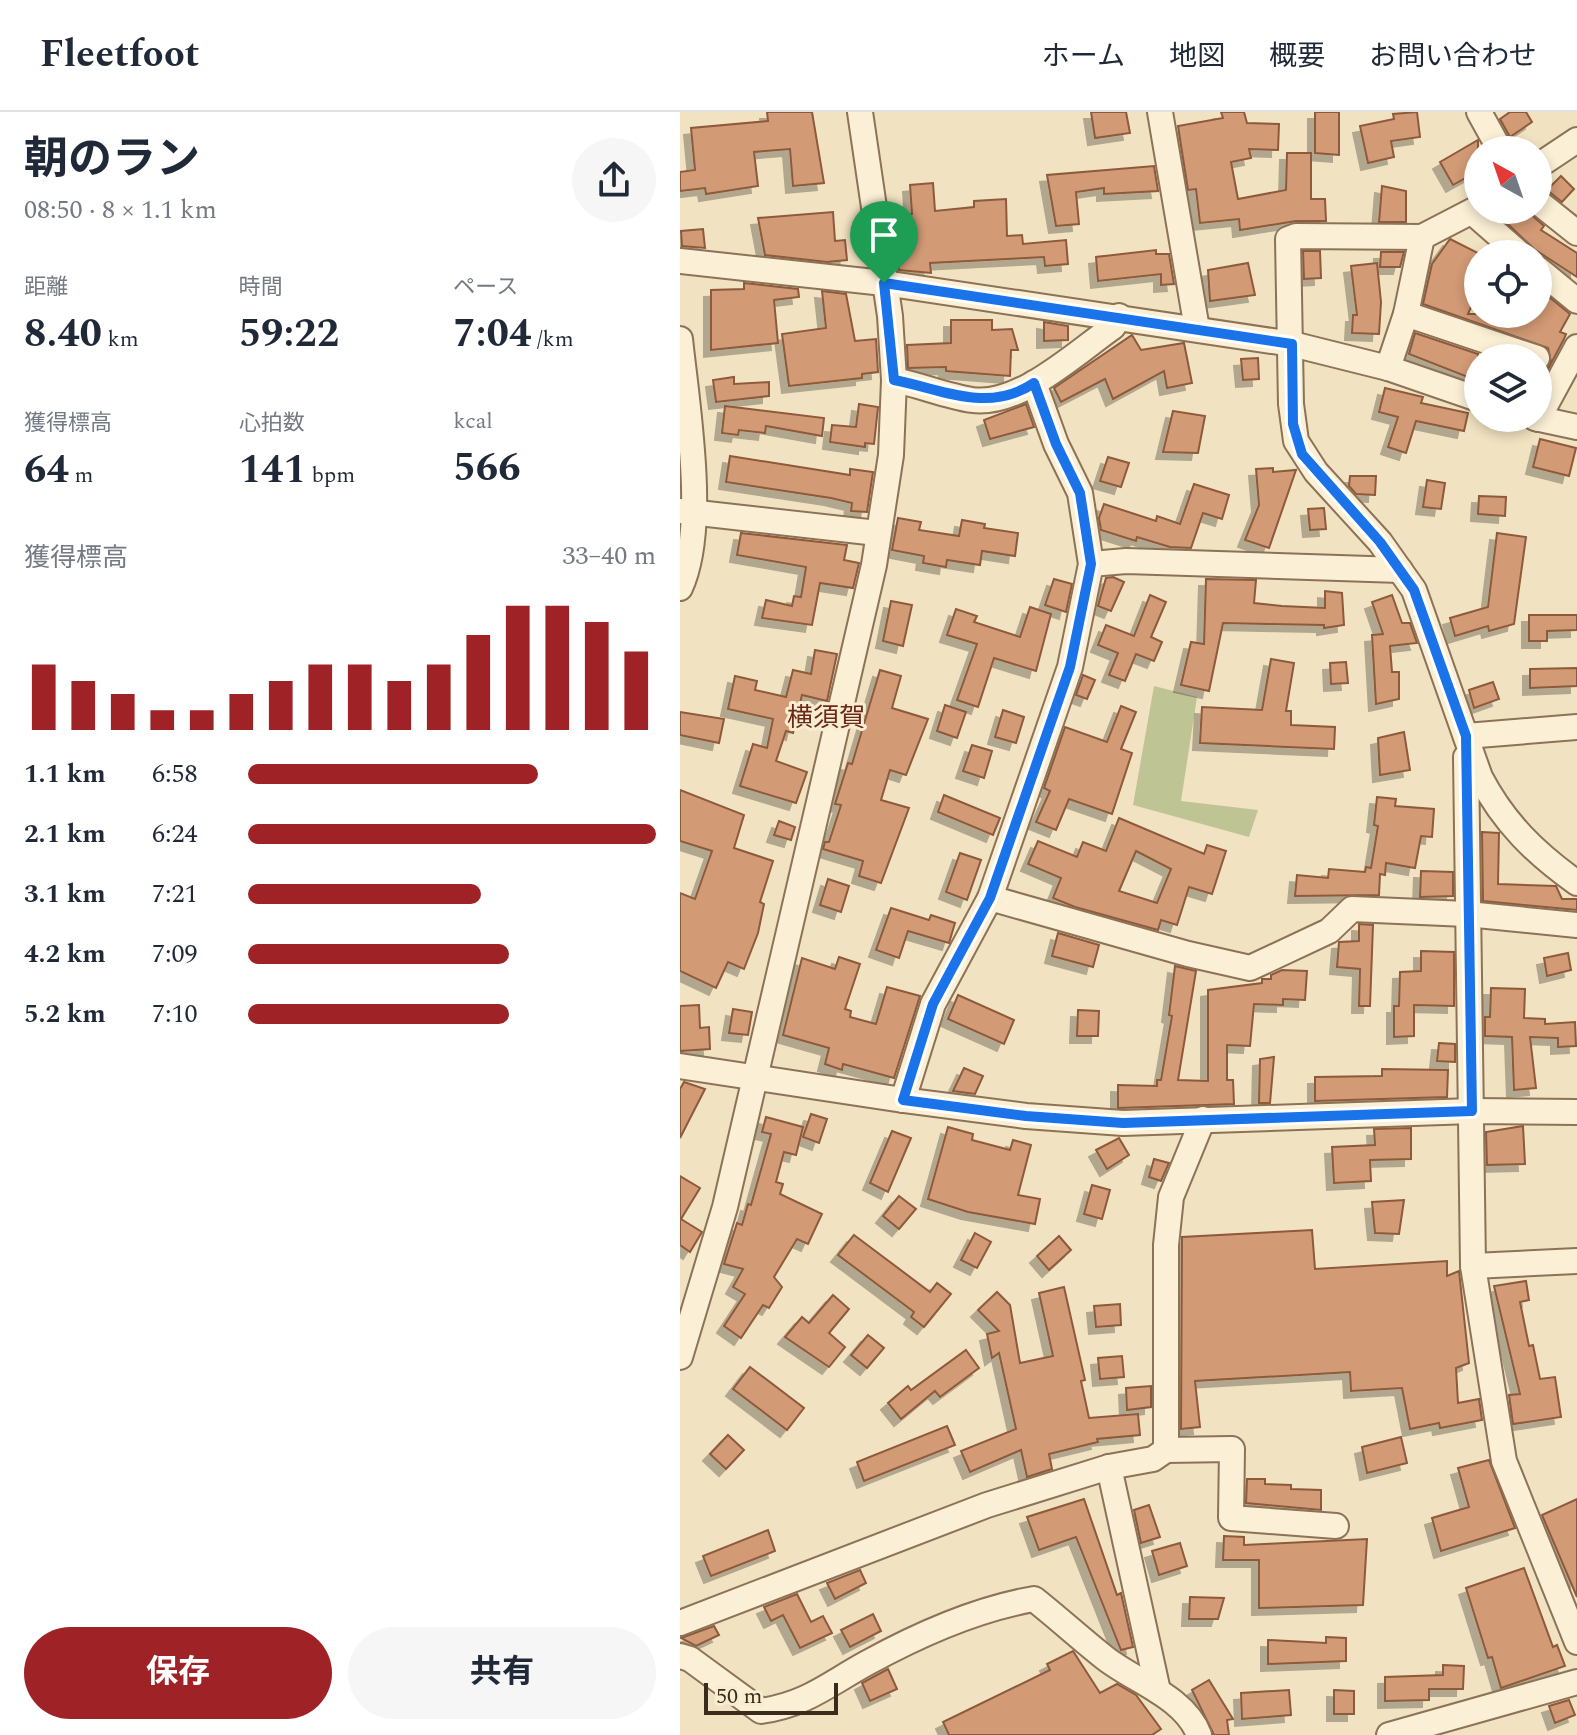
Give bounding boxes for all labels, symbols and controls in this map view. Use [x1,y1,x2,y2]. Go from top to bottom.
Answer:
text: Fleetfoot [40,26,200,84]
text: ホーム [1042,35,1125,78]
text: 地図 [1169,35,1225,78]
text: 概要 [1269,35,1325,78]
text: お問い合わせ [1369,35,1537,78]
text: 朝のラン [24,126,200,193]
north arrow [1464,136,1552,224]
map controls [1464,136,1552,432]
button: share [572,138,656,222]
text: 08:50 · 8 × 1.1 km [24,190,217,230]
pin [850,201,918,283]
icon: arrive [862,213,906,257]
button: locate [1464,240,1552,328]
text: 距離 [24,271,68,304]
text: 時間 [239,271,283,304]
text: ペース [453,271,518,304]
text: 8.40 [24,304,102,365]
text: 59:22 [239,304,339,365]
text: 7:04 [453,304,531,365]
text: km [102,323,139,356]
text: /km [531,323,574,356]
button: layers [1464,344,1552,432]
text: kcal [453,405,493,438]
text: 獲得標高 [24,407,112,440]
text: 心拍数 [239,407,305,440]
text: 566 [453,438,521,499]
text: 64 [24,440,69,501]
text: 141 [239,440,306,501]
text: m [69,459,93,492]
text: bpm [306,459,355,492]
text: 33–40 m [562,536,656,576]
text: 獲得標高 [24,538,128,578]
district label: 横須賀 [787,698,865,738]
text: 1.1 km [24,754,106,794]
text: 6:58 [152,754,198,794]
text: 2.1 km [24,814,106,854]
text: 6:24 [152,814,198,854]
text: 3.1 km [24,874,106,914]
text: 7:21 [152,874,198,914]
text: 4.2 km [24,934,106,974]
text: 7:09 [152,934,198,974]
text: 5.2 km [24,994,106,1034]
text: 7:10 [152,994,198,1034]
button: 保存 [24,1627,332,1719]
button: 共有 [348,1627,656,1719]
scale bar [704,1679,838,1715]
text: 50 m [716,1680,762,1713]

